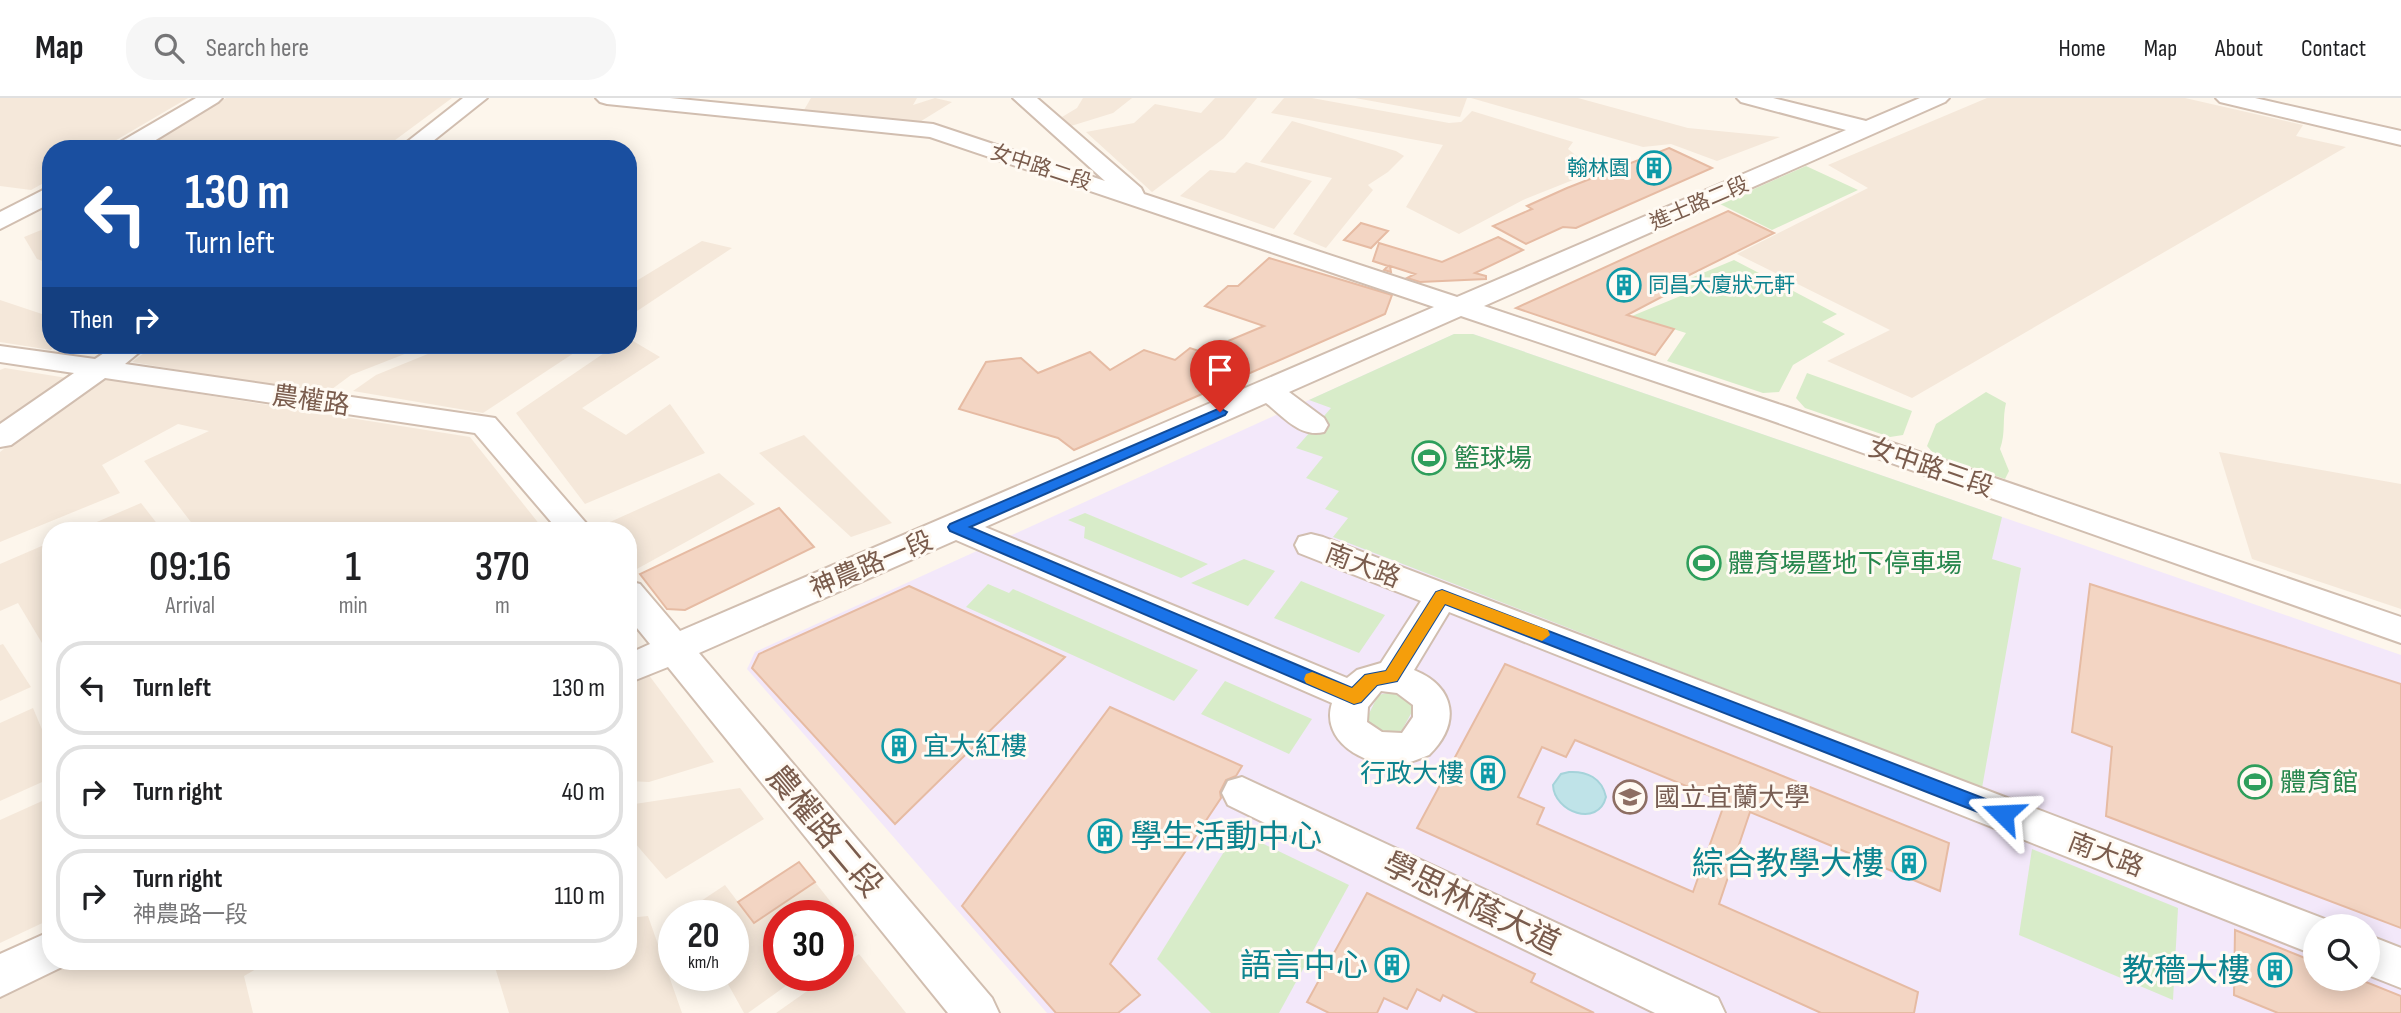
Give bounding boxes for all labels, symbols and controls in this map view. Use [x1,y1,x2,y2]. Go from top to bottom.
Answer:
search box [126,17,616,80]
text: Map [35,28,84,68]
icon: search [150,29,188,67]
text: Search here [206,33,309,64]
text: Home [2058,34,2106,63]
text: Map [2144,34,2177,63]
text: About [2215,34,2263,63]
text: Contact [2301,34,2366,63]
street label: 女中路二段 [987,139,1095,196]
building icon: 翰林園 [1635,149,1673,187]
place label: 翰林園 [1567,156,1630,181]
text: 130 m [185,164,290,223]
icon: left [70,168,161,259]
street label: 進士路二段 [1646,171,1752,235]
text: Turn left [185,224,275,263]
building icon: 同昌大廈狀元軒 [1605,266,1643,304]
place label: 同昌大廈狀元軒 [1648,273,1795,298]
icon: right [127,301,165,339]
text: Then [70,305,113,336]
pin [1190,340,1250,412]
icon: arrive [1201,351,1239,389]
street label: 農權路 [270,381,352,422]
street label: 女中路三段 [1864,433,1997,504]
sports icon: 籃球場 [1410,439,1448,477]
place label: 籃球場 [1454,444,1532,475]
street label: 神農路一段 [806,526,937,605]
street label: 南大路 [1320,538,1404,595]
text: 09:16 [149,542,232,593]
text: 1 [345,542,361,593]
text: 370 [475,542,530,593]
sports icon: 體育場暨地下停車場 [1685,544,1723,582]
place label: 體育場暨地下停車場 [1728,549,1962,580]
text: Arrival [166,592,215,620]
text: min [339,592,368,620]
text: m [495,592,510,620]
icon: left [74,669,112,707]
text: Turn left [133,673,211,704]
text: 130 m [553,673,605,704]
building icon: 宜大紅樓 [880,727,918,765]
place label: 宜大紅樓 [923,732,1027,763]
building icon: 行政大樓 [1469,754,1507,792]
street label: 農權路二段 [757,758,890,906]
place label: 行政大樓 [1360,759,1464,790]
sports icon: 體育館 [2236,763,2274,801]
place label: 體育館 [2280,768,2358,799]
icon: right [74,773,112,811]
text: Turn right [133,777,222,808]
text: 40 m [562,777,605,808]
position arrow [1966,777,2040,851]
school or university icon: 國立宜蘭大學 [1611,778,1649,816]
place label: 國立宜蘭大學 [1654,783,1810,814]
building icon: 學生活動中心 [1086,817,1124,855]
place label: 學生活動中心 [1130,818,1322,857]
street label: 南大路 [2063,827,2147,884]
building icon: 綜合教學大樓 [1890,844,1928,882]
street label: 學思林蔭大道 [1377,845,1566,964]
place label: 綜合教學大樓 [1692,845,1884,884]
text: Turn right [133,864,222,895]
icon: right [74,877,112,915]
text: 110 m [554,881,605,912]
speed limit sign: 30 [763,900,854,991]
text: 神農路一段 [133,901,248,929]
map controls [2303,914,2380,991]
button: search [2303,914,2380,991]
text: 20 [688,915,720,958]
building icon: 語言中心 [1373,946,1411,984]
place label: 語言中心 [1240,947,1368,986]
building icon: 教穡大樓 [2256,951,2294,989]
text: km/h [688,952,719,973]
place label: 教穡大樓 [2122,952,2250,991]

